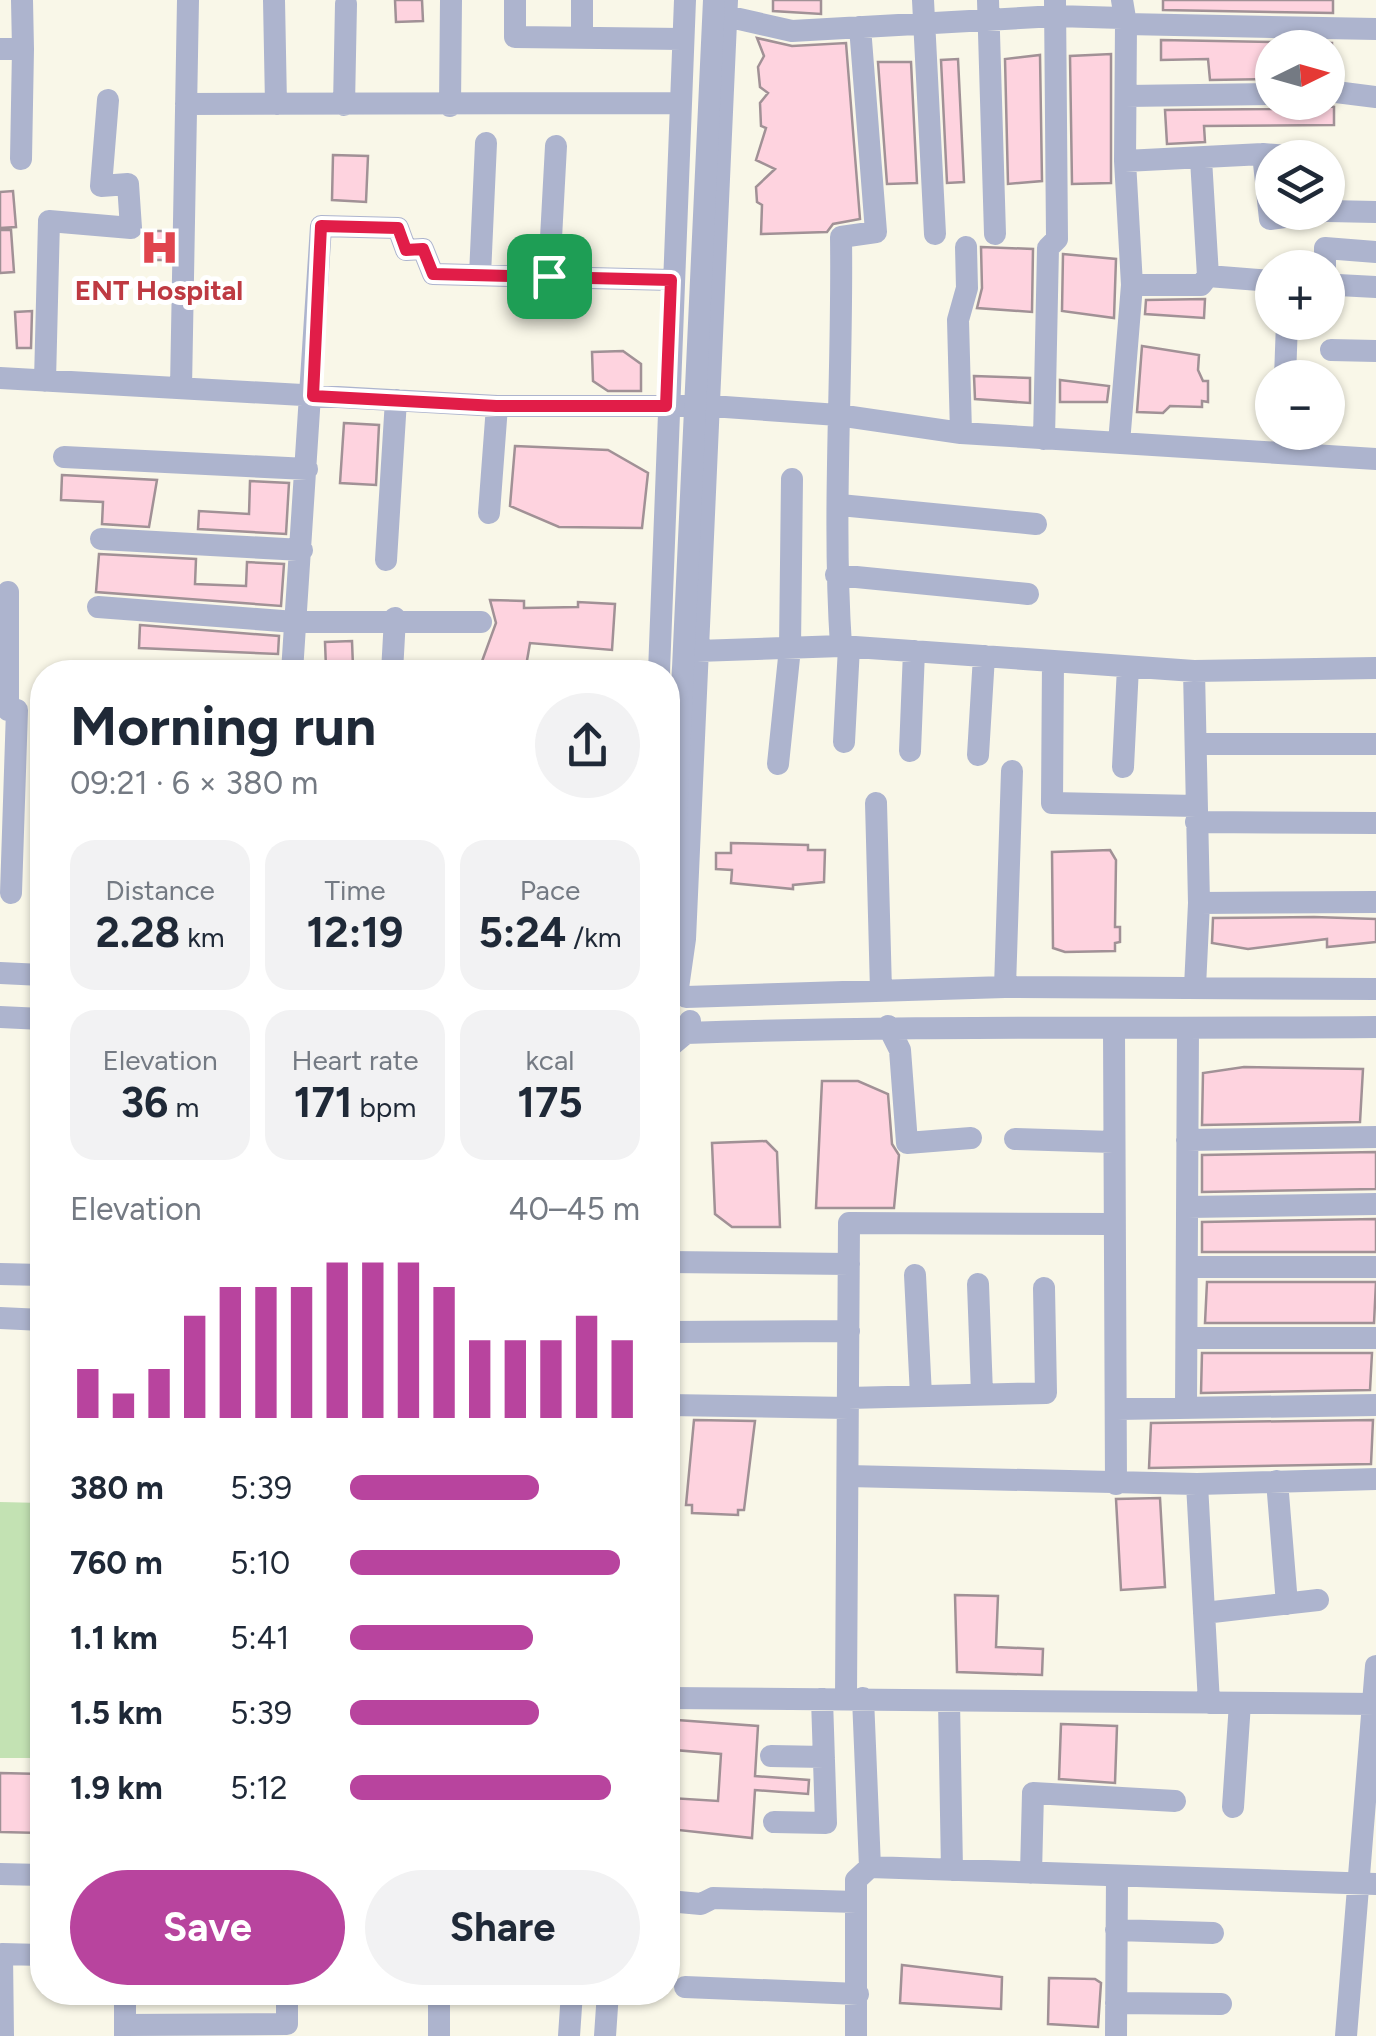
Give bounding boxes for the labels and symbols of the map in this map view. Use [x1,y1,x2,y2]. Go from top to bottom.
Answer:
north arrow [1255,30,1345,120]
hospital icon: ENT Hospital [138,226,180,268]
pin [507,234,592,319]
place label: ENT Hospital [75,273,243,307]

